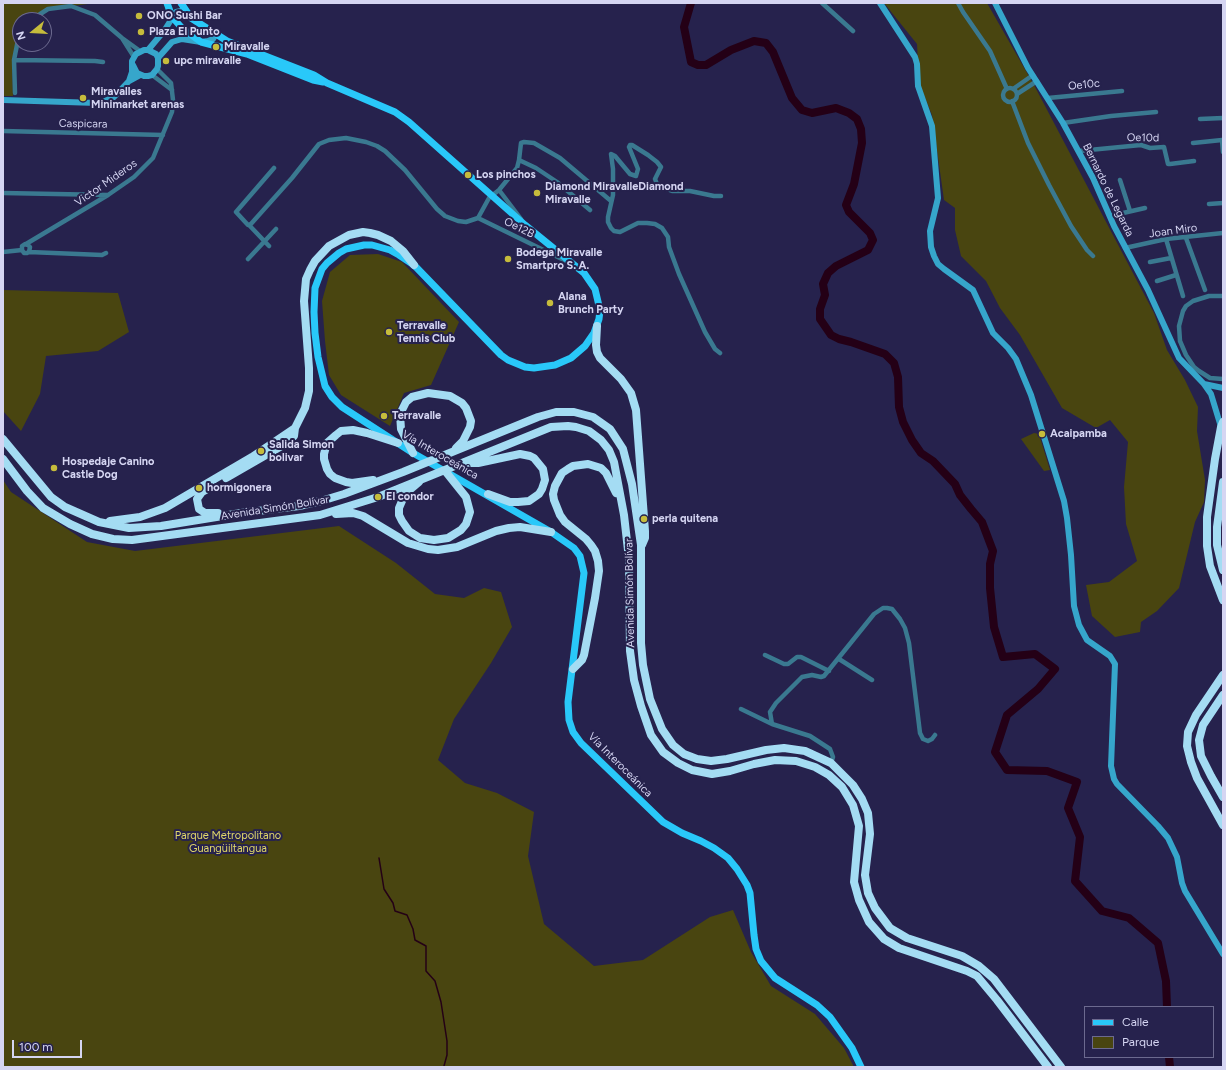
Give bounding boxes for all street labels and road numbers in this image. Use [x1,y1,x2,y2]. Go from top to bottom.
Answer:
street label: Oe10c [1067,77,1101,93]
street label: Caspicara [59,117,107,131]
street label: Oe10d [1127,131,1159,145]
street label: Bernardo de Legarda [1080,141,1136,239]
street label: Victor Mideros [72,157,140,209]
street label: Oe12B [502,215,536,241]
street label: Joan Miro [1148,221,1198,241]
street label: Vía Interoceánica [400,428,480,482]
street label: Avenida Simón Bolívar [220,493,330,523]
street label: Avenida Simón Bolívar [622,538,638,648]
street label: Vía Interoceánica [585,730,655,800]

